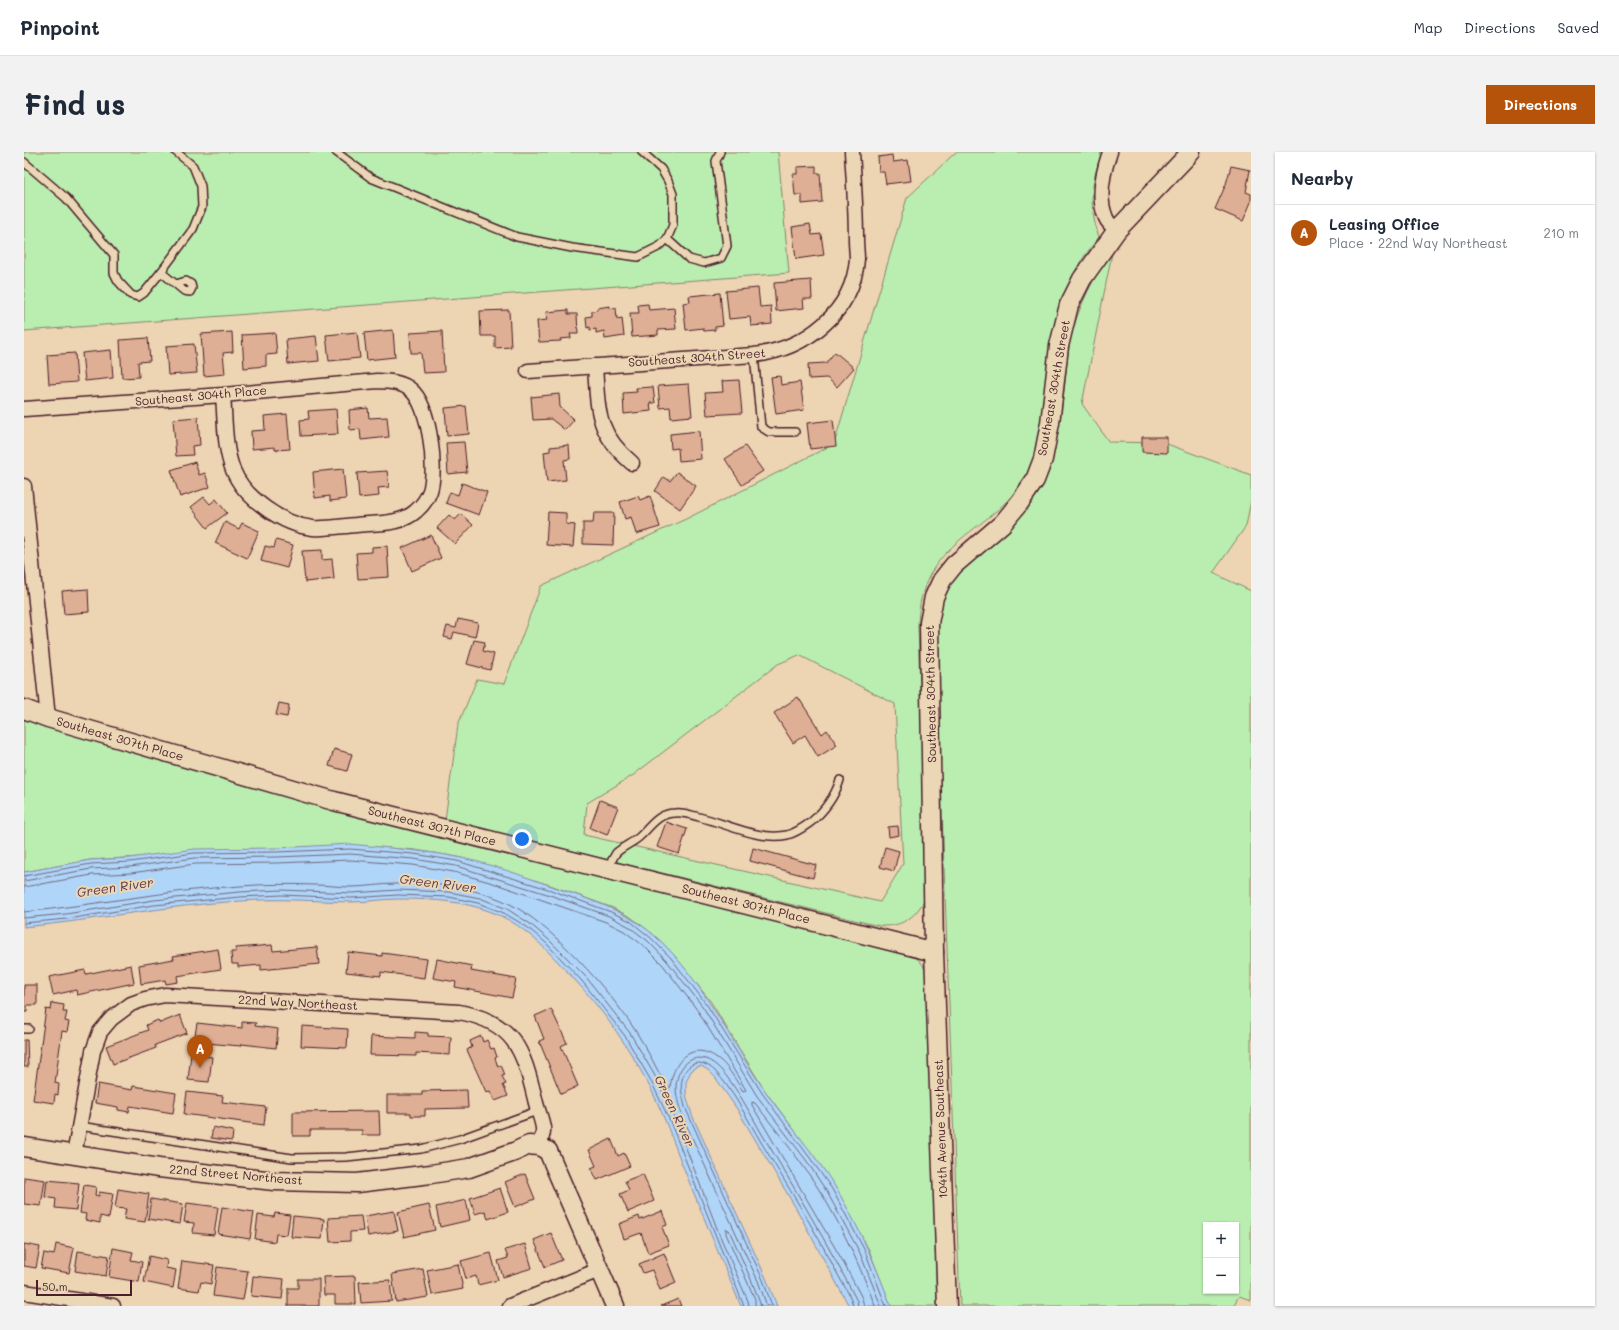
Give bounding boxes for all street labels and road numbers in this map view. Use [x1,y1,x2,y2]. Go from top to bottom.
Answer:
street label: Southeast 304th Street [1033,319,1073,457]
street label: Southeast 304th Street [628,344,766,370]
street label: Southeast 304th Place [134,381,267,409]
street label: Southeast 304th Street [921,625,939,763]
street label: Southeast 307th Place [55,712,186,764]
street label: Southeast 307th Place [366,801,498,849]
street label: Southeast 307th Place [680,879,812,927]
street label: 22nd Way Northeast [238,991,358,1013]
street label: 104th Avenue Southeast [930,1059,950,1199]
street label: 22nd Street Northeast [169,1160,303,1188]

